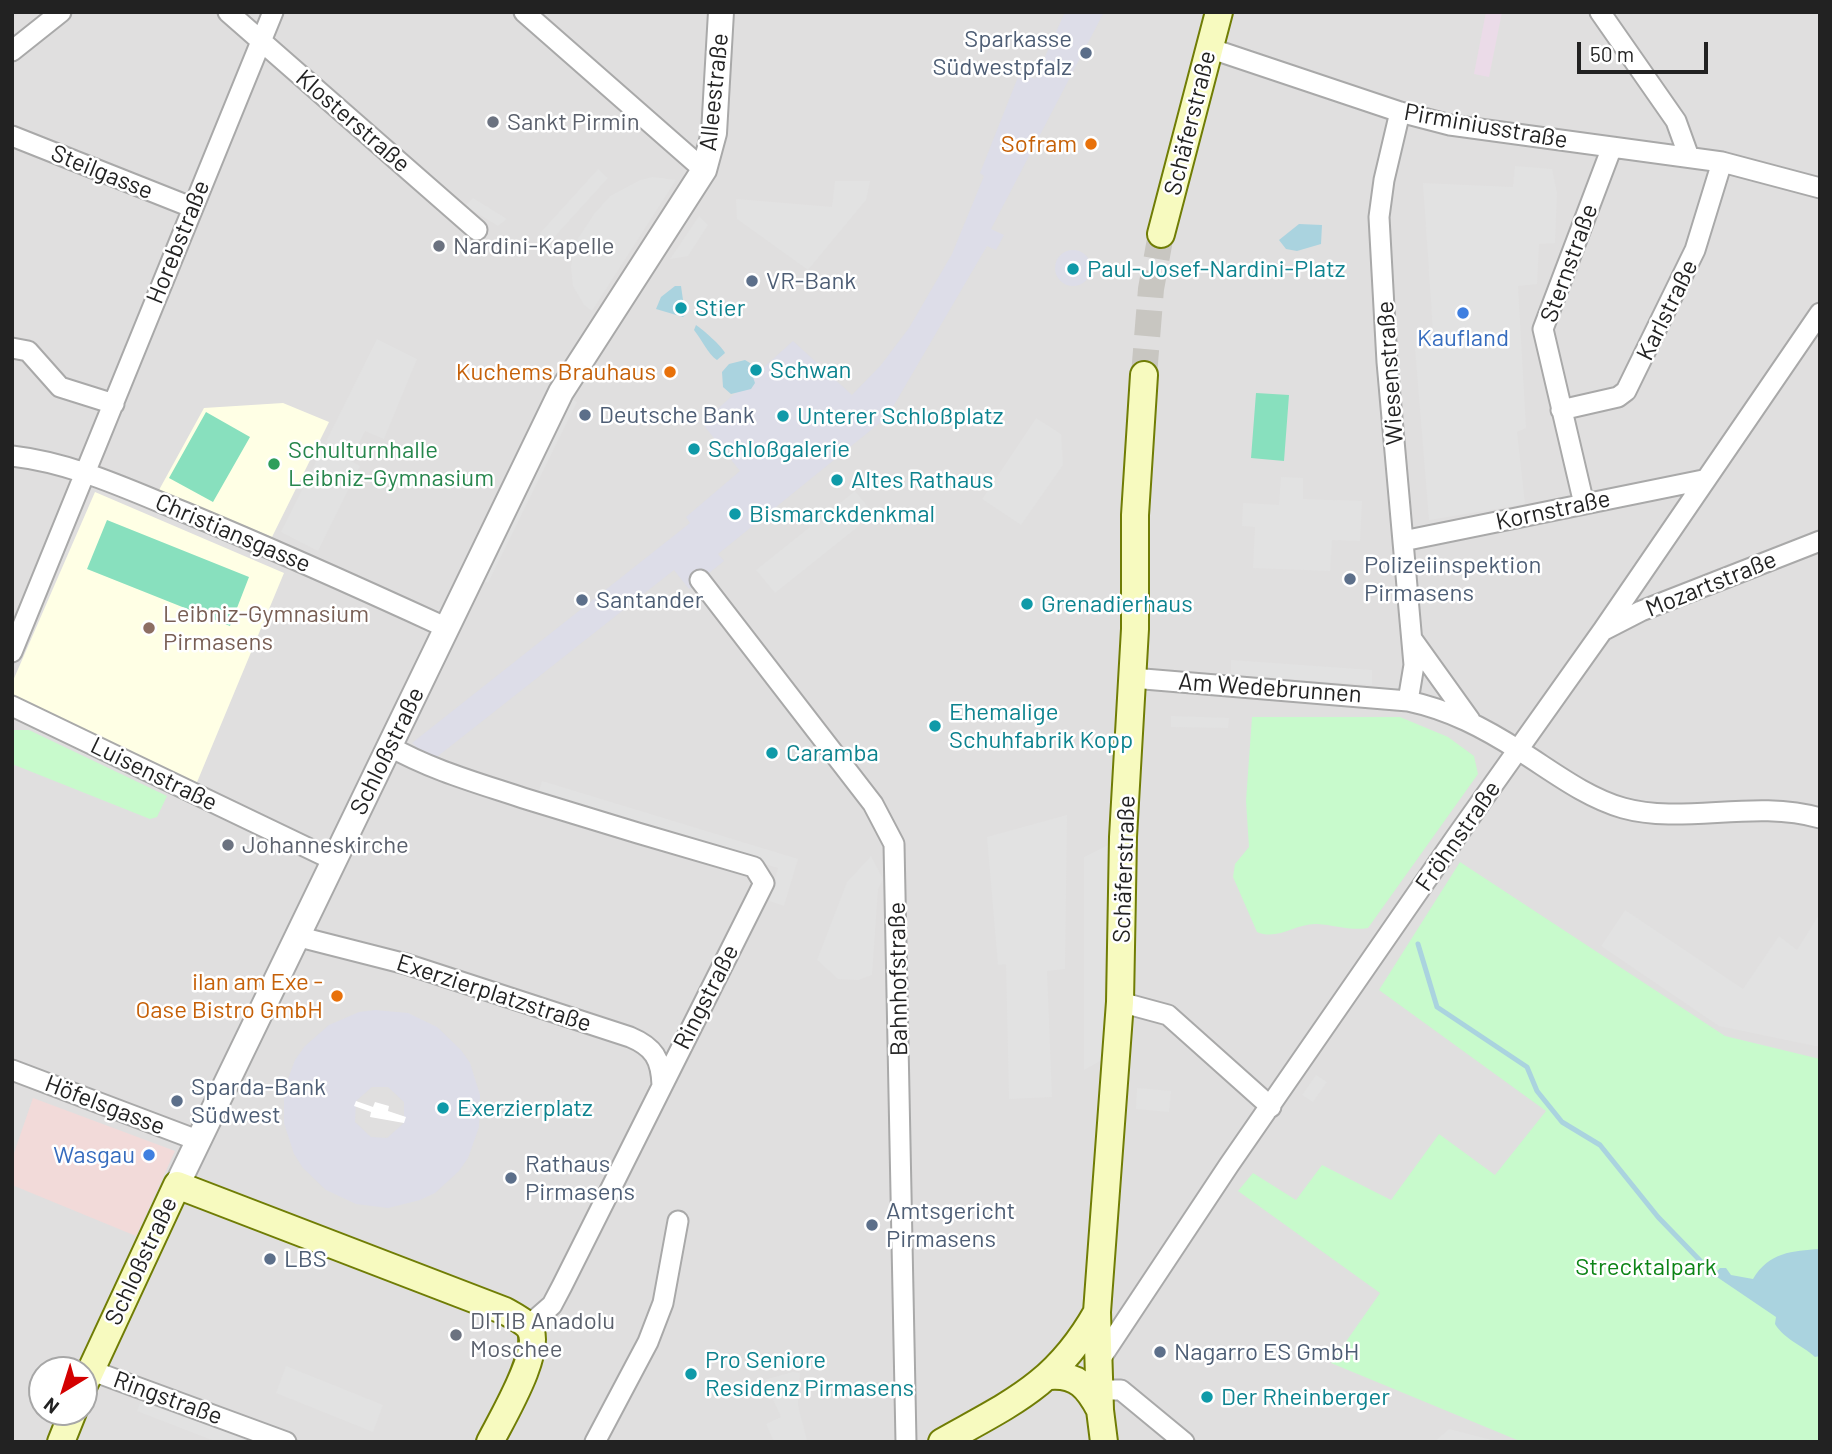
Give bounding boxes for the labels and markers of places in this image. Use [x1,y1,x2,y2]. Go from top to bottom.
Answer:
place label: Sparkasse Südwestpfalz [932,25,1072,81]
marker: Sparkasse Südwestpfalz [1078,45,1094,61]
place label: Sankt Pirmin [507,108,640,136]
marker: Sankt Pirmin [485,114,501,130]
place label: Sofram [1001,130,1077,158]
marker: Sofram [1083,136,1099,152]
place label: Nardini-Kapelle [453,232,614,260]
marker: Nardini-Kapelle [431,238,447,254]
place label: Paul-Josef-Nardini-Platz [1087,255,1345,283]
marker: Paul-Josef-Nardini-Platz [1065,261,1081,277]
place label: VR-Bank [766,267,856,295]
marker: VR-Bank [744,273,760,289]
place label: Stier [695,294,745,322]
marker: Stier [673,300,689,316]
marker: Kaufland [1455,305,1471,321]
place label: Kaufland [1417,324,1509,352]
place label: Schwan [770,356,851,384]
place label: Kuchems Brauhaus [456,358,656,386]
marker: Schwan [748,362,764,378]
marker: Kuchems Brauhaus [662,364,678,380]
place label: Deutsche Bank [599,401,755,429]
place label: Unterer Schloßplatz [797,402,1003,430]
marker: Deutsche Bank [577,407,593,423]
marker: Unterer Schloßplatz [775,408,791,424]
place label: Schloßgalerie [708,435,850,463]
place label: Schulturnhalle Leibniz-Gymnasium [288,436,494,492]
marker: Schloßgalerie [686,441,702,457]
marker: Schulturnhalle Leibniz-Gymnasium [266,456,282,472]
place label: Altes Rathaus [851,466,994,494]
marker: Altes Rathaus [829,472,845,488]
place label: Bismarckdenkmal [749,500,935,528]
marker: Bismarckdenkmal [727,506,743,522]
place label: Polizeiinspektion Pirmasens [1364,551,1541,607]
marker: Polizeiinspektion Pirmasens [1342,571,1358,587]
place label: Santander [596,586,704,614]
place label: Grenadierhaus [1041,590,1193,618]
marker: Santander [574,592,590,608]
marker: Grenadierhaus [1019,596,1035,612]
place label: Leibniz-Gymnasium Pirmasens [163,600,369,656]
marker: Leibniz-Gymnasium Pirmasens [141,620,157,636]
place label: Ehemalige Schuhfabrik Kopp [949,698,1133,754]
marker: Ehemalige Schuhfabrik Kopp [927,718,943,734]
place label: Caramba [786,739,879,767]
marker: Caramba [764,745,780,761]
place label: Johanneskirche [242,831,409,859]
marker: Johanneskirche [220,837,236,853]
place label: ilan am Exe - Oase Bistro GmbH [136,968,323,1024]
marker: ilan am Exe - Oase Bistro GmbH [329,988,345,1004]
place label: Sparda-Bank Südwest [191,1073,326,1129]
marker: Sparda-Bank Südwest [169,1093,185,1109]
place label: Exerzierplatz [457,1094,593,1122]
marker: Exerzierplatz [435,1100,451,1116]
place label: Wasgau [53,1141,135,1169]
marker: Wasgau [141,1147,157,1163]
place label: Rathaus Pirmasens [525,1150,635,1206]
marker: Rathaus Pirmasens [503,1170,519,1186]
place label: Amtsgericht Pirmasens [886,1197,1015,1253]
marker: Amtsgericht Pirmasens [864,1217,880,1233]
place label: LBS [284,1245,327,1273]
marker: LBS [262,1251,278,1267]
place label: DITIB Anadolu Moschee [470,1307,615,1363]
marker: DITIB Anadolu Moschee [448,1327,464,1343]
place label: Nagarro ES GmbH [1174,1338,1359,1366]
marker: Nagarro ES GmbH [1152,1344,1168,1360]
place label: Pro Seniore Residenz Pirmasens [705,1346,914,1402]
marker: Pro Seniore Residenz Pirmasens [683,1366,699,1382]
place label: Der Rheinberger [1221,1383,1390,1411]
marker: Der Rheinberger [1199,1389,1215,1405]

